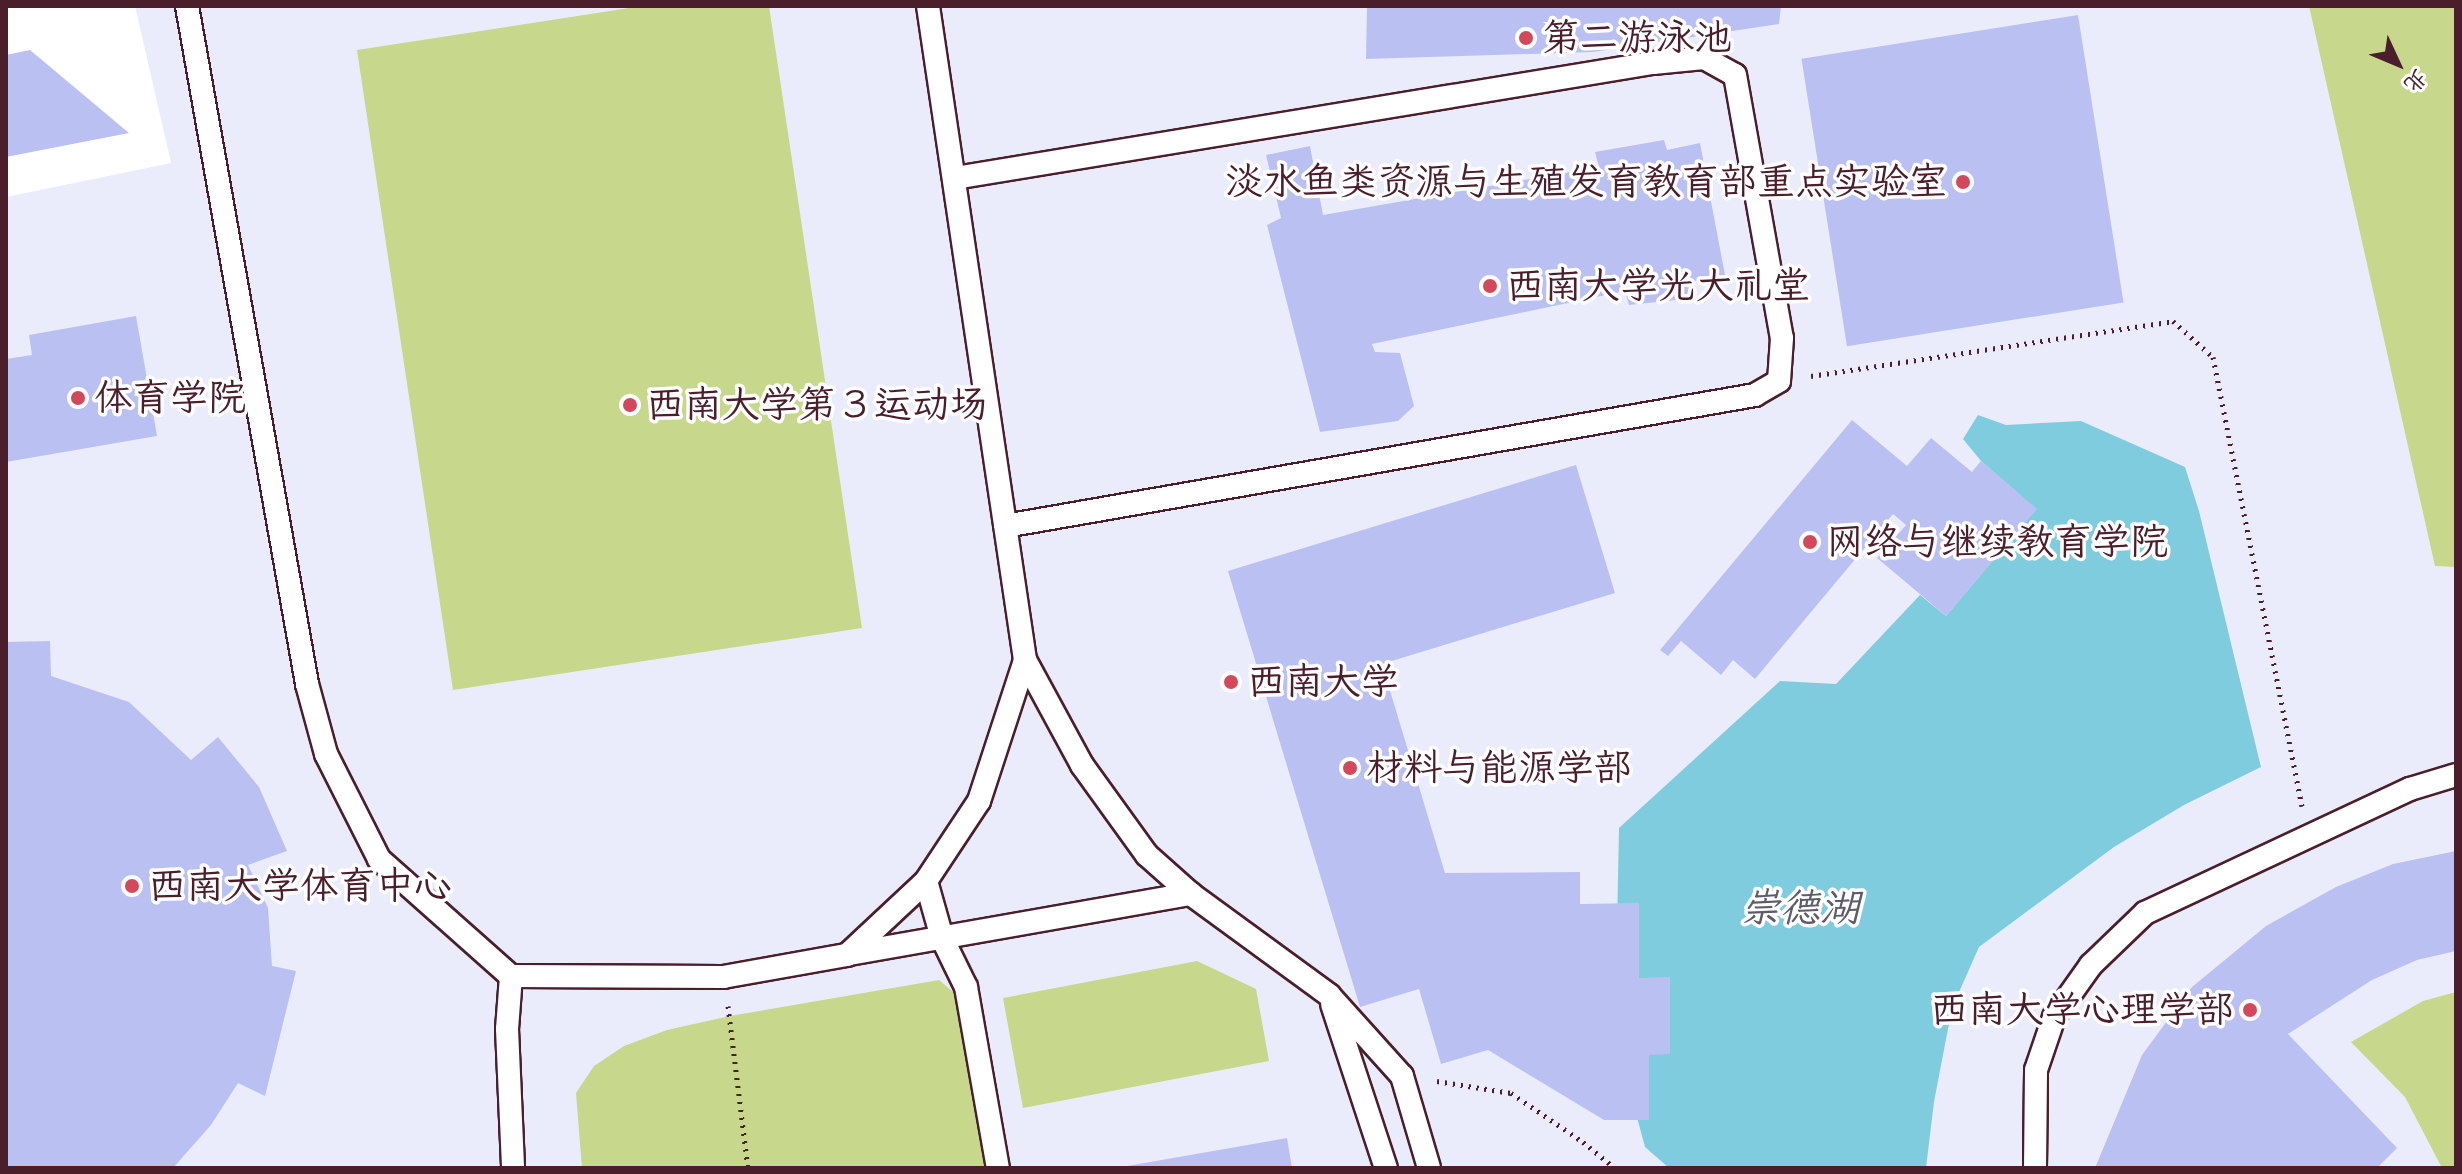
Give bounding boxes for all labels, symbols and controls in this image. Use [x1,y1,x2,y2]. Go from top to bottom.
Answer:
place label: 第二游泳池 [1542,15,1732,61]
north arrow [2358,24,2438,104]
marker: 第二游泳池 [1517,29,1535,47]
text: 北 [2398,63,2433,98]
place label: 淡水鱼类资源与生殖发育教育部重点实验室 [1225,159,1947,205]
marker: 淡水鱼类资源与生殖发育教育部重点实验室 [1954,173,1972,191]
place label: 西南大学光大礼堂 [1506,263,1810,309]
marker: 西南大学光大礼堂 [1481,277,1499,295]
place label: 体育学院 [94,375,246,421]
place label: 西南大学第３运动场 [646,382,988,428]
marker: 体育学院 [69,389,87,407]
marker: 西南大学第３运动场 [621,396,639,414]
place label: 网络与继续教育学院 [1826,519,2168,565]
marker: 网络与继续教育学院 [1801,533,1819,551]
place label: 西南大学 [1247,659,1399,705]
marker: 西南大学 [1222,673,1240,691]
place label: 材料与能源学部 [1366,745,1632,791]
marker: 材料与能源学部 [1341,759,1359,777]
place label: 西南大学体育中心 [148,863,452,909]
marker: 西南大学体育中心 [123,877,141,895]
water label: 崇德湖 [1740,884,1860,932]
place label: 西南大学心理学部 [1930,987,2234,1033]
marker: 西南大学心理学部 [2241,1001,2259,1019]

